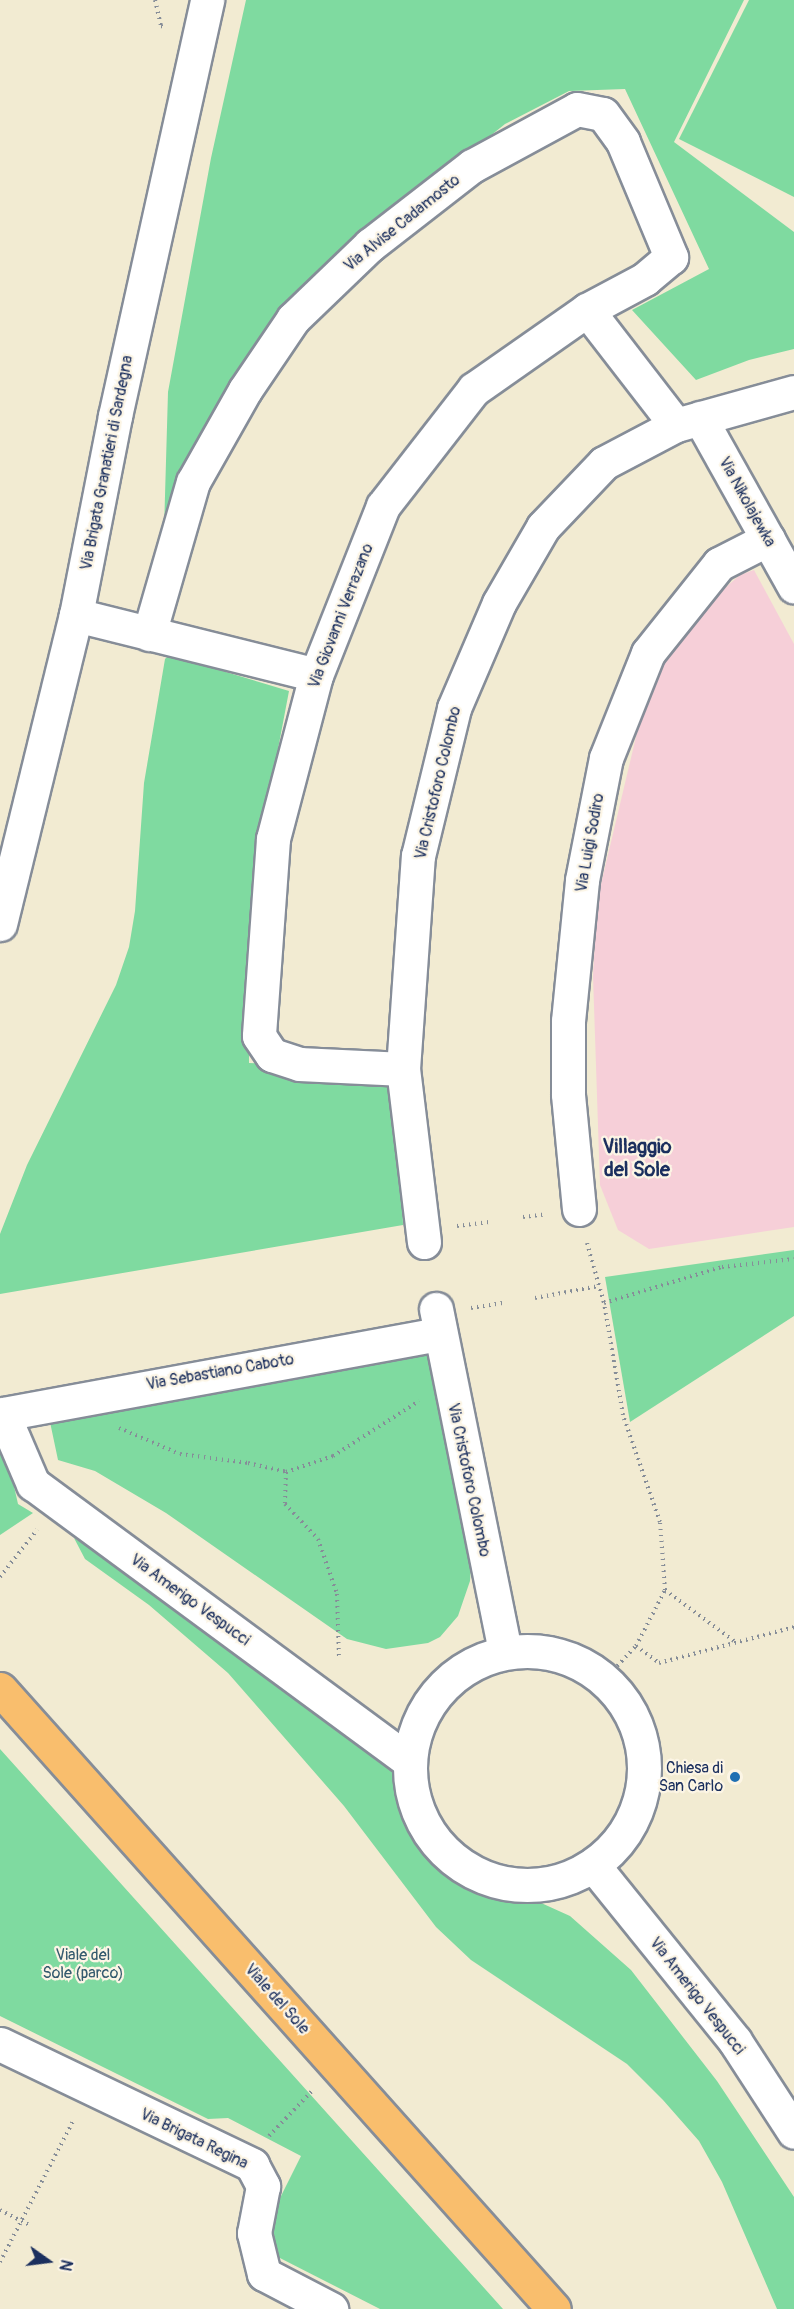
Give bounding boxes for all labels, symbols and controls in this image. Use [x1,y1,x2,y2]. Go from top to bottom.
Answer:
street label: Via Alvise Cadamosto [340,170,464,276]
street label: Via Brigata Granatieri di Sardegna [77,354,137,572]
street label: Via Nikolajewka [714,454,780,550]
street label: Via Giovanni Verrazano [305,541,377,691]
street label: Via Cristoforo Colombo [411,705,465,861]
street label: Via Luigi Sodiro [572,792,608,894]
district label: Villaggio del Sole [603,1135,671,1182]
street label: Via Sebastiano Caboto [145,1350,295,1394]
street label: Via Cristoforo Colombo [443,1401,495,1559]
street label: Via Amerigo Vespucci [126,1550,254,1650]
place label: Chiesa di San Carlo [659,1758,723,1796]
marker: Chiesa di San Carlo [728,1770,742,1784]
street label: Via Amerigo Vespucci [645,1934,749,2058]
park label: Viale del Sole (parco) [42,1945,124,1983]
street label: Viale del Sole [240,1960,314,2038]
street label: Via Brigata Regina [137,2105,251,2173]
north arrow [18,2231,78,2291]
text: N [54,2258,76,2273]

